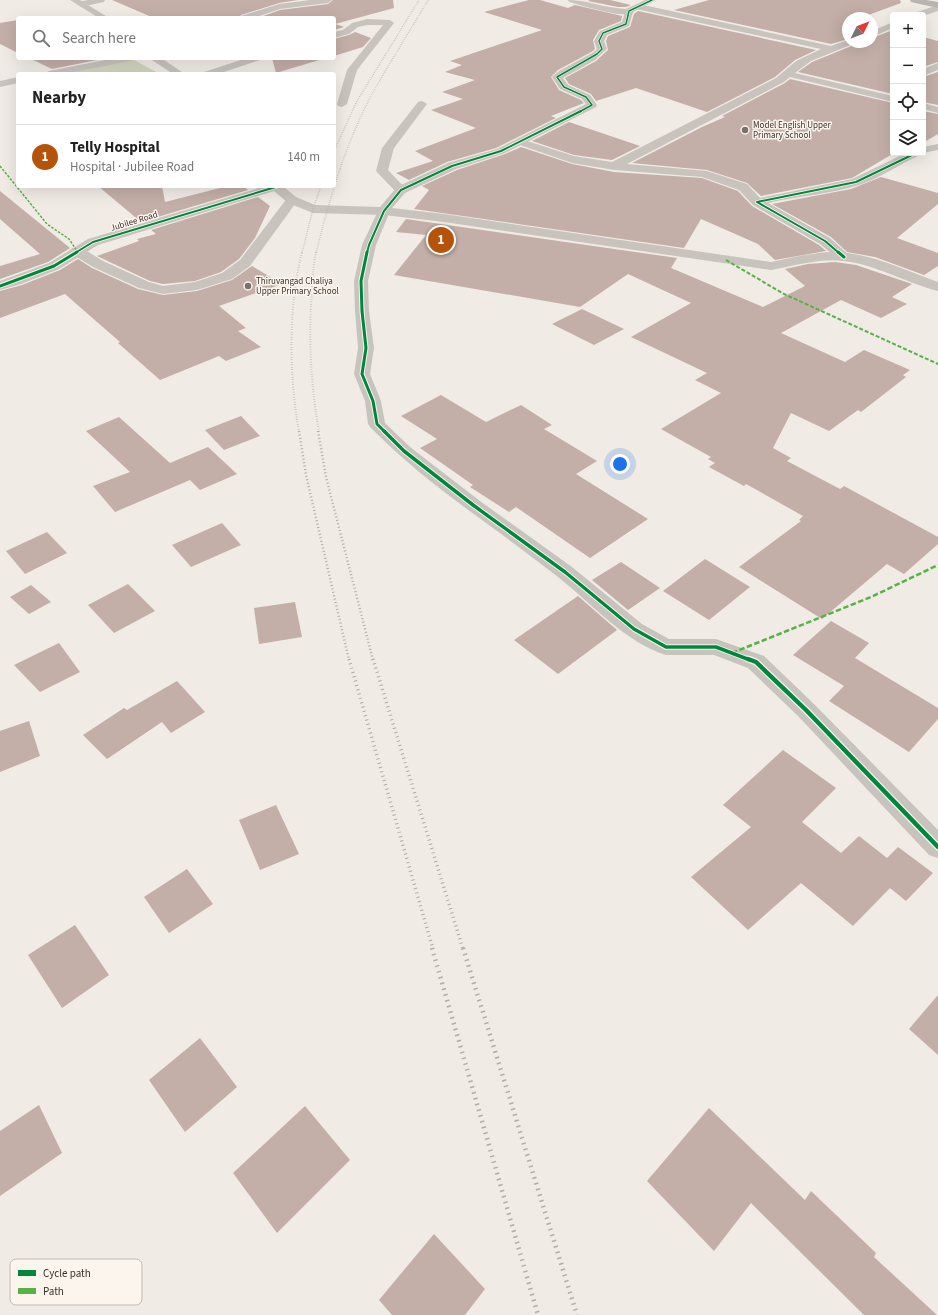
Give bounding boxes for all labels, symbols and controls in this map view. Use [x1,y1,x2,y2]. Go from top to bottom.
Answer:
north arrow [842,12,878,48]
map controls [890,12,926,156]
button: + [890,12,926,48]
search box [16,16,336,60]
icon: search [30,27,52,49]
text: Search here [62,28,136,49]
button: − [890,48,926,84]
button: locate [890,84,926,120]
text: Nearby [32,86,86,110]
place label: Model English Upper Primary School [753,119,831,142]
button: layers [890,120,926,156]
marker: Model English Upper Primary School [740,125,750,135]
text: Telly Hospital [70,137,160,158]
text: 1 [42,148,48,166]
text: 140 m [287,148,320,166]
text: Hospital · Jubilee Road [70,158,194,176]
street label: Jubilee Road [109,208,159,235]
pin: 1 [428,225,454,255]
place label: Thiruvangad Chaliya Upper Primary School [256,275,339,298]
marker: Thiruvangad Chaliya Upper Primary School [243,281,253,291]
your location [610,454,630,474]
legend [10,1259,142,1305]
text: Cycle path [43,1266,91,1281]
text: Path [43,1284,64,1299]

